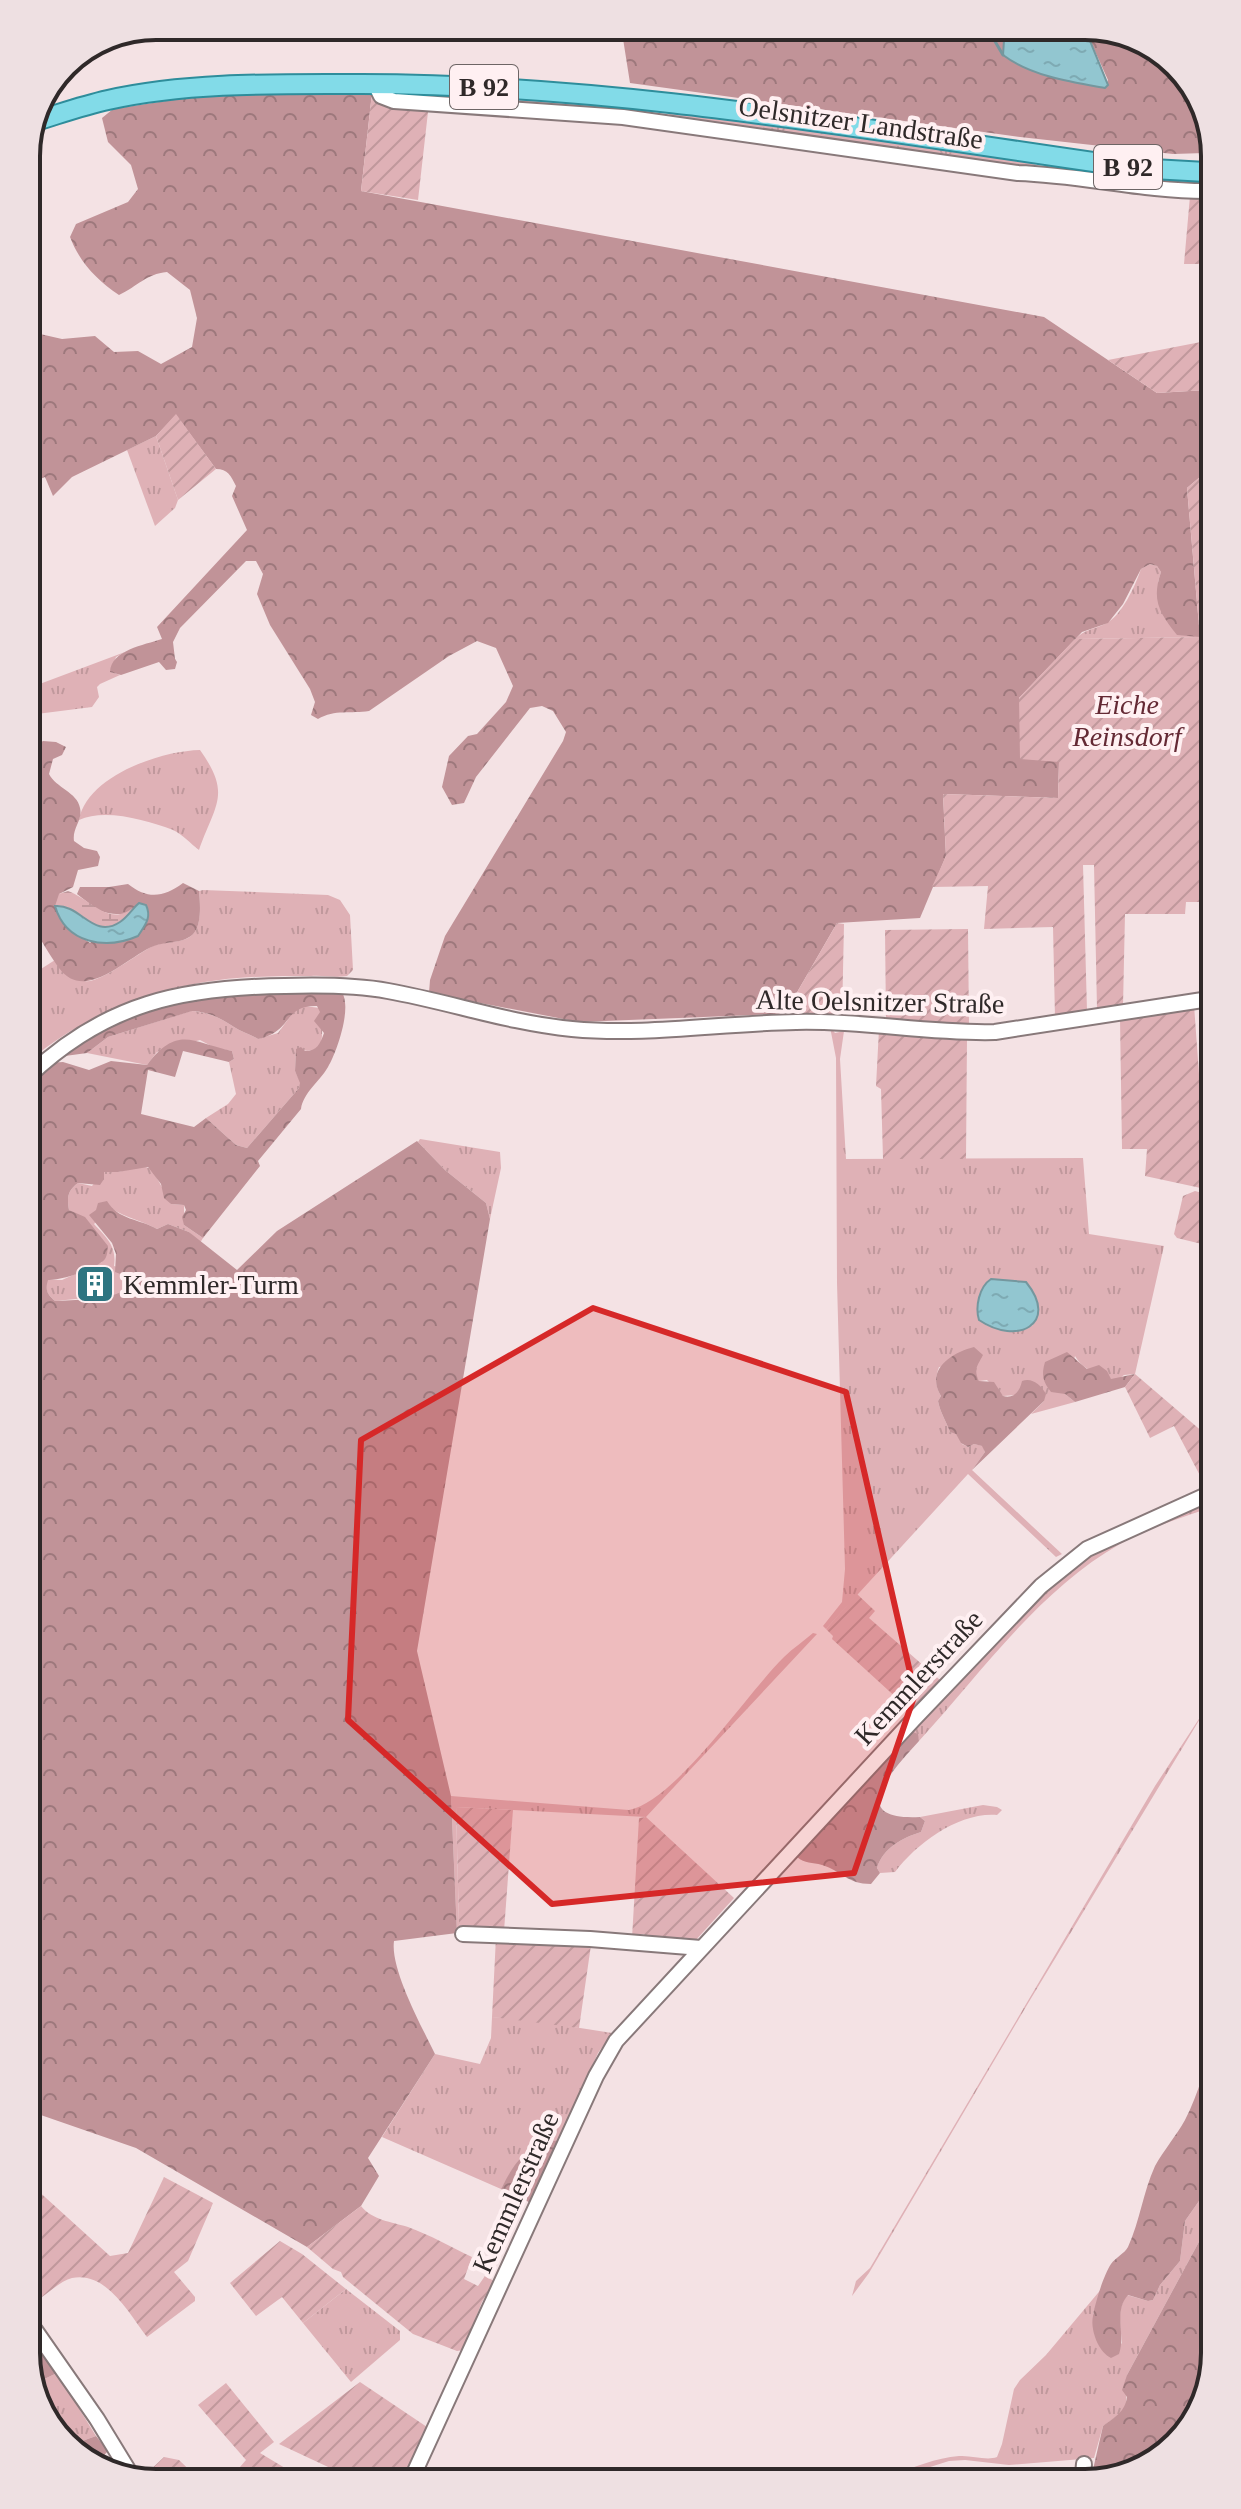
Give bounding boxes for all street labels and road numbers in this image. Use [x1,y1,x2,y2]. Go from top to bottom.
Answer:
road number: B 92 [450,65,518,109]
street label: Oelsnitzer Landstraße [737,90,985,155]
road number: B 92 [1094,145,1162,189]
street label: Alte Oelsnitzer Straße [755,984,1005,1019]
street label: Kemmlerstraße [848,1604,989,1751]
street label: Kemmlerstraße [466,2107,565,2277]

